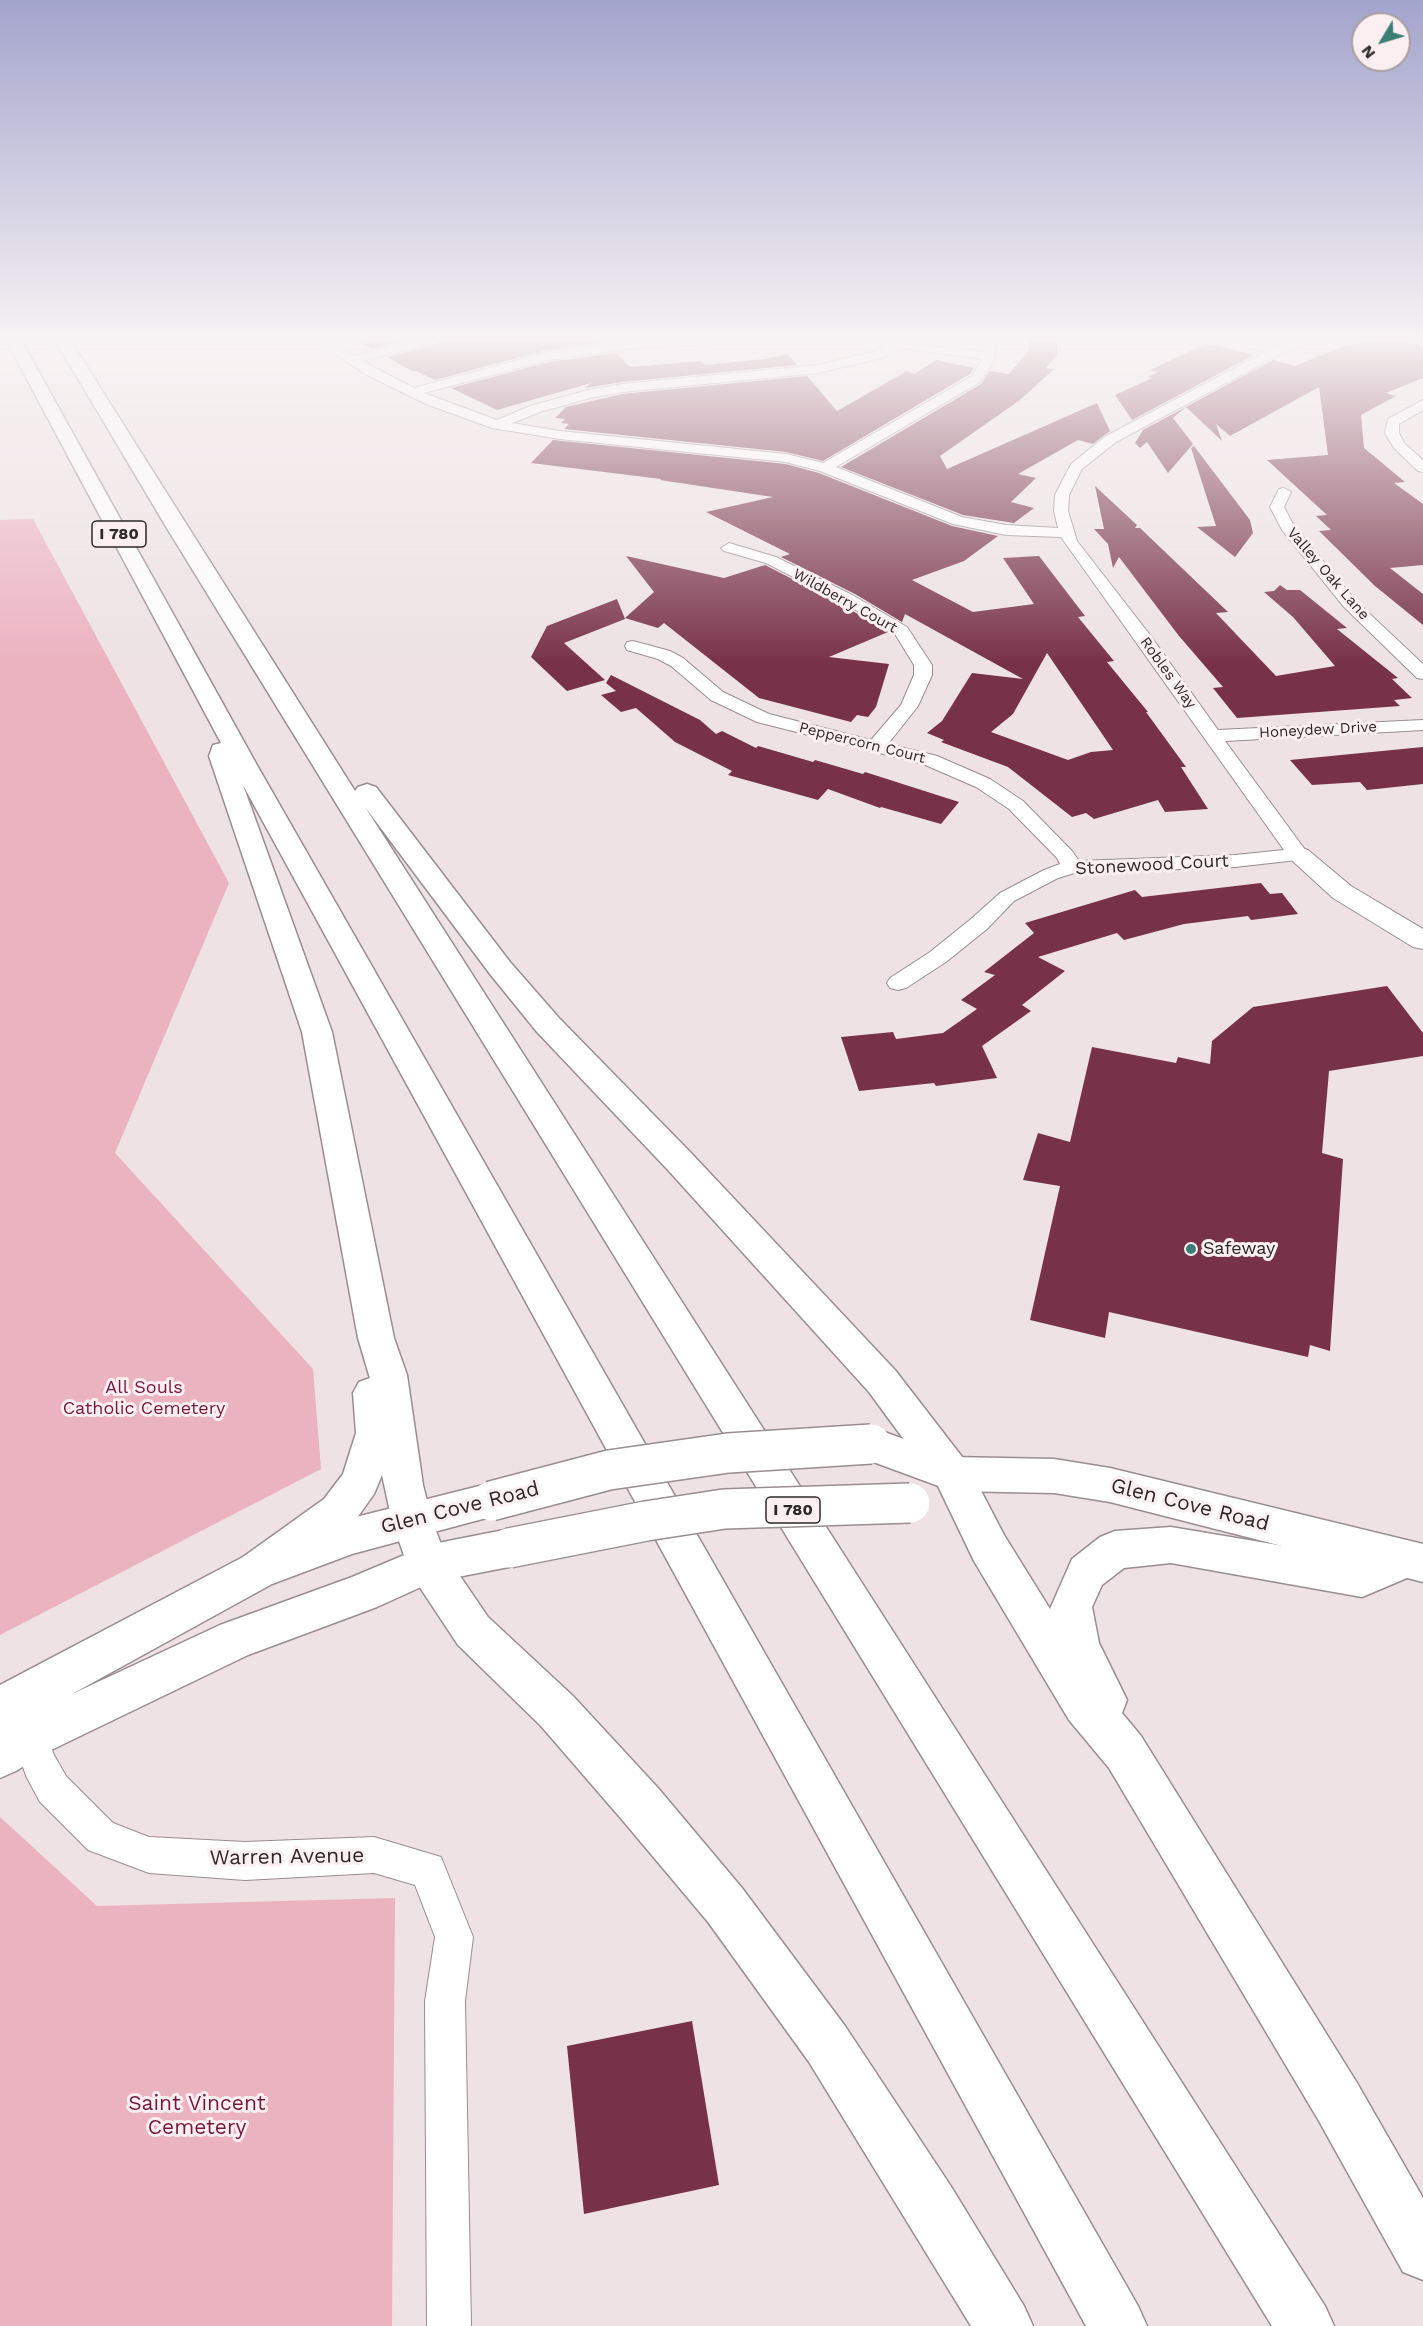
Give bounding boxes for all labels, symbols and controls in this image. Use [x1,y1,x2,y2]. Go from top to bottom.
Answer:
north arrow [1351,12,1411,72]
text: N [1357,42,1379,63]
road number: I 780 [92,521,146,547]
street label: Valley Oak Lane [1283,524,1373,624]
street label: Wildberry Court [790,565,900,637]
street label: Robles Way [1136,634,1200,712]
street label: Honeydew Drive [1259,718,1377,742]
street label: Peppercorn Court [797,719,927,767]
street label: Stonewood Court [1075,850,1229,880]
place label: Safeway [1203,1238,1275,1260]
marker: Safeway [1184,1242,1198,1256]
park label: All Souls Catholic Cemetery [63,1377,225,1420]
street label: Glen Cove Road [1108,1473,1272,1537]
street label: Glen Cove Road [378,1476,542,1540]
road number: I 780 [766,1497,820,1523]
street label: Warren Avenue [210,1843,364,1871]
park label: Saint Vincent Cemetery [128,2091,266,2141]

